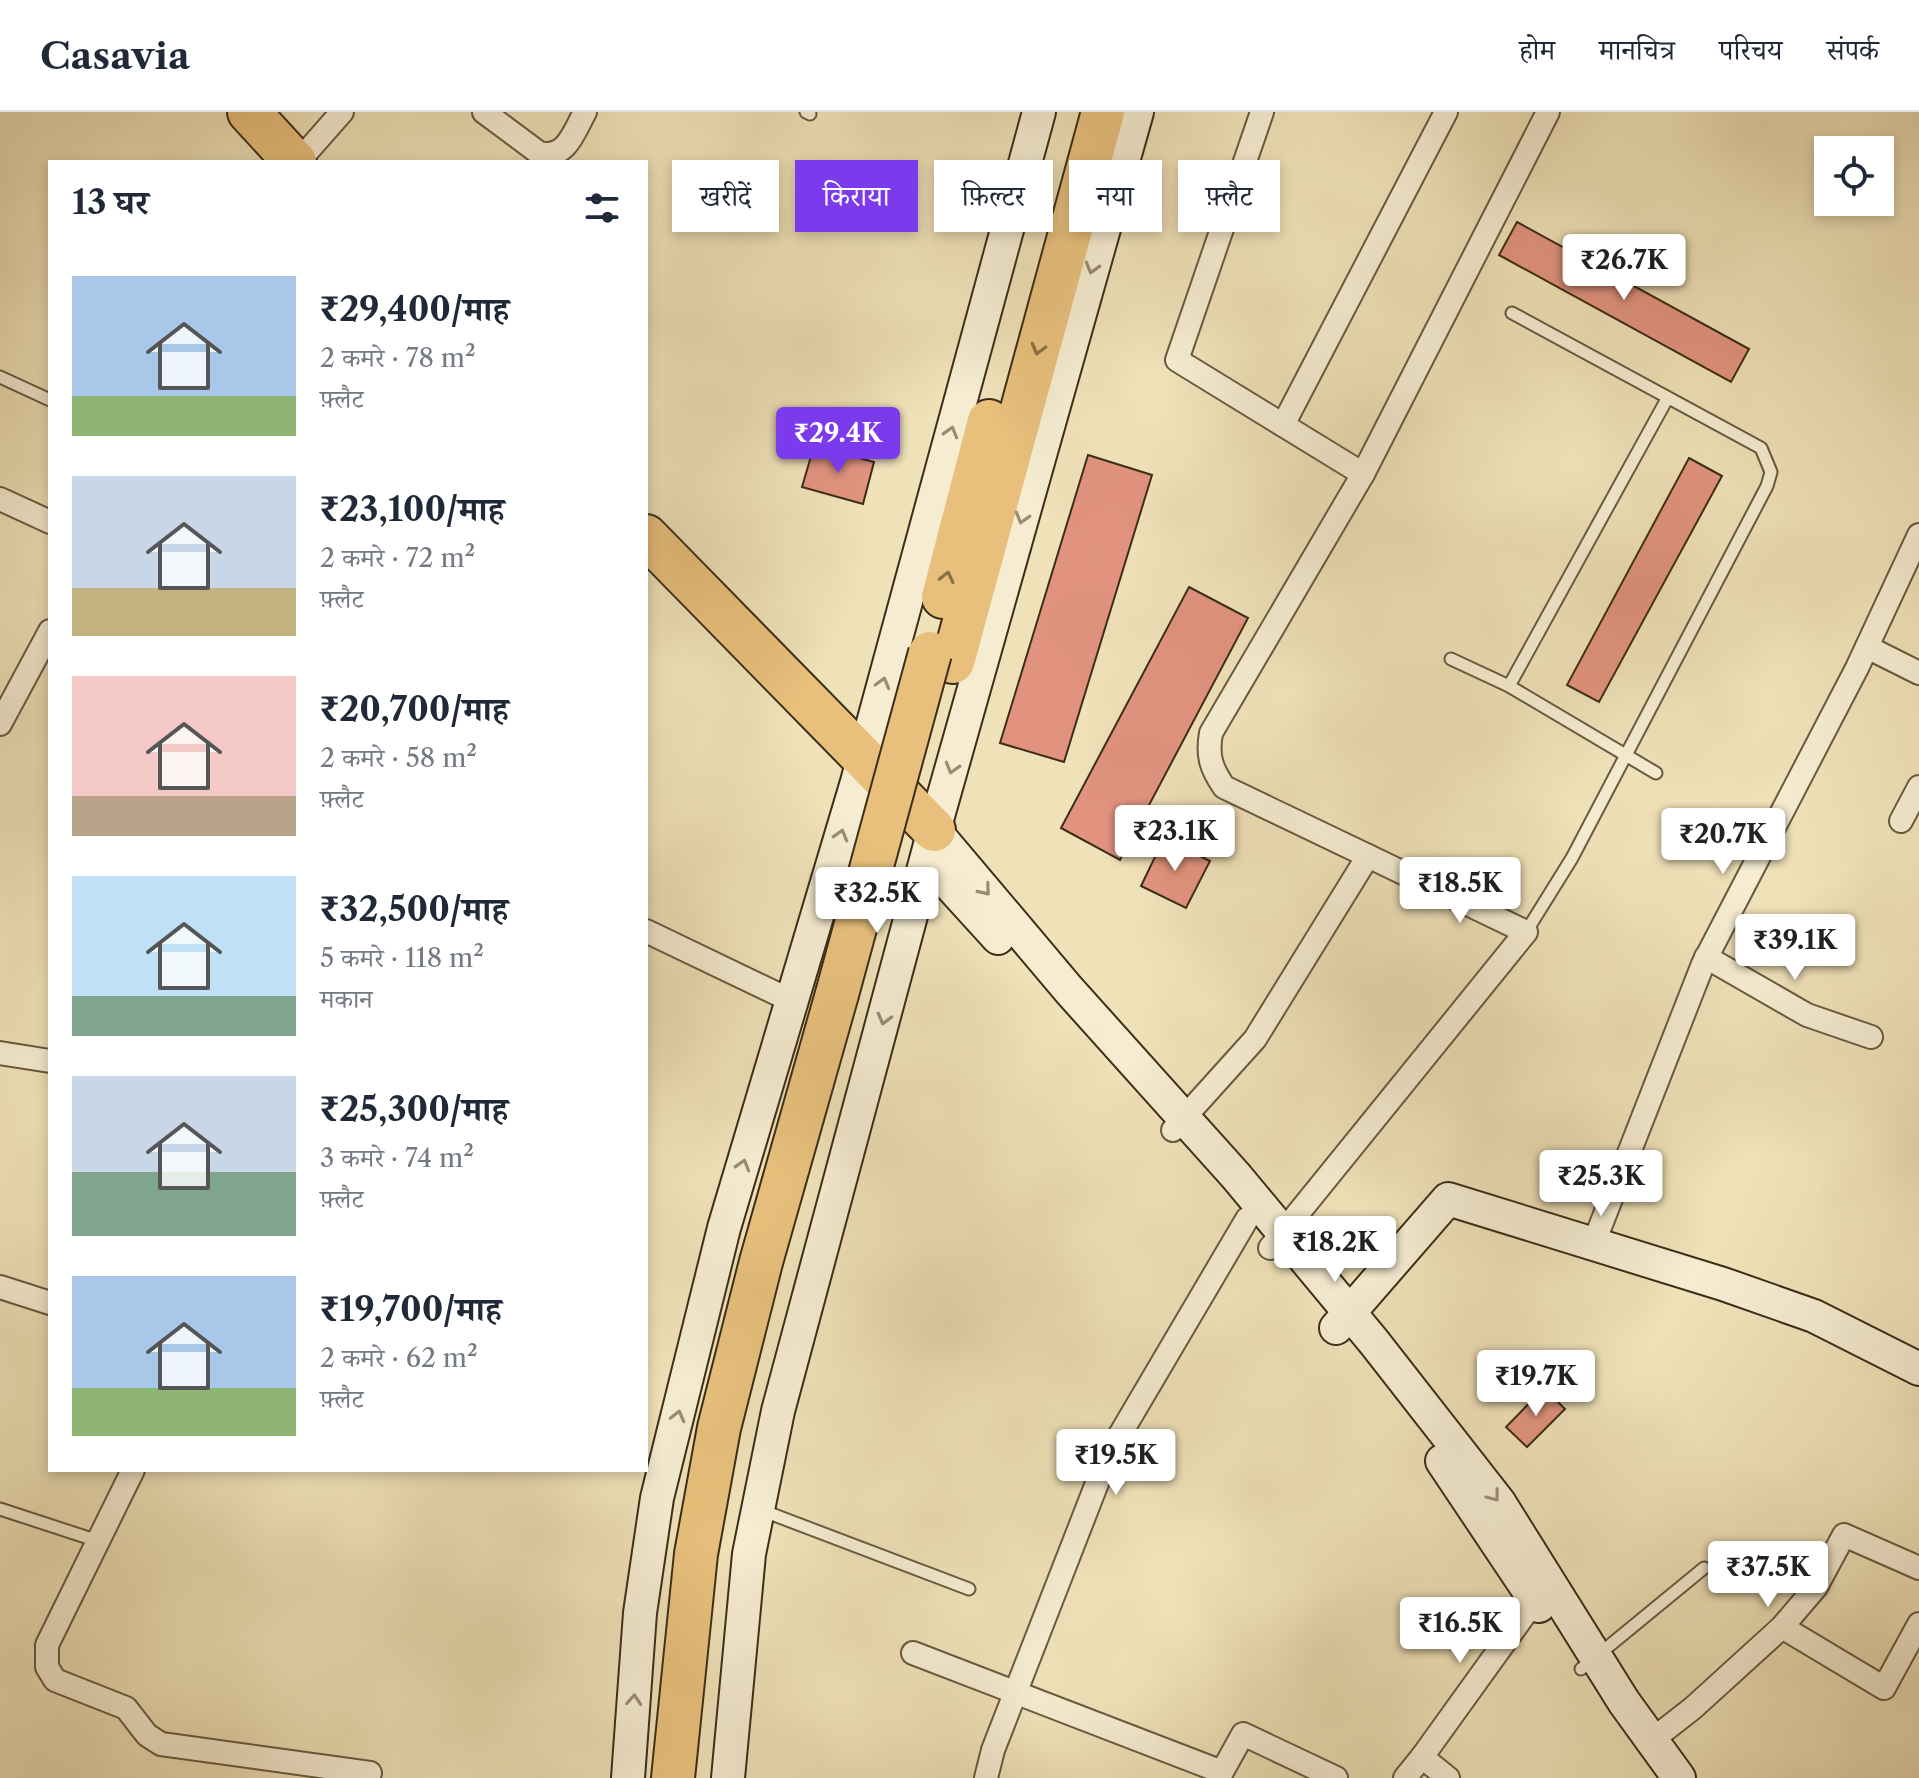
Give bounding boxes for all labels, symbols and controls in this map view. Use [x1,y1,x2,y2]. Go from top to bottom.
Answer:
text: Casavia [40,32,190,79]
text: होम [1519,33,1555,67]
text: मानचित्र [1599,33,1675,67]
text: परिचय [1719,33,1782,67]
text: संपर्क [1826,33,1879,67]
map controls [1814,136,1894,216]
button: locate [1814,136,1894,216]
chip: खरीदें [672,160,779,232]
chip: किराया [795,160,918,232]
chip: फ़िल्टर [934,160,1053,232]
chip: नया [1069,160,1162,232]
chip: फ़्लैट [1178,160,1280,232]
text: 13 घर [72,181,149,223]
icon: filters [580,186,624,230]
pin: ₹26.7K [1559,234,1689,302]
text: ₹26.7K [1581,244,1667,276]
one-way arrow [1085,260,1101,274]
text: ₹29,400/माह [320,288,509,330]
icon: home [136,308,232,404]
text: 2 कमरे · 78 m² [320,342,476,374]
one-way arrow [1031,342,1047,356]
text: फ़्लैट [320,383,363,415]
pin: ₹29.4K [773,407,903,475]
text: ₹29.4K [794,417,882,449]
one-way arrow [941,425,958,439]
text: ₹23,100/माह [320,488,504,530]
icon: home [136,508,232,604]
one-way arrow [1014,511,1031,525]
text: 2 कमरे · 72 m² [320,542,475,574]
one-way arrow [938,570,955,584]
text: फ़्लैट [320,583,363,615]
one-way arrow [874,676,891,690]
text: ₹20,700/माह [320,688,509,730]
icon: home [136,708,232,804]
text: 2 कमरे · 58 m² [320,742,477,774]
one-way arrow [944,761,961,775]
text: फ़्लैट [320,783,363,815]
pin: ₹23.1K [1110,805,1240,873]
pin: ₹20.7K [1658,808,1788,876]
text: ₹23.1K [1133,815,1217,847]
text: ₹20.7K [1679,818,1767,850]
one-way arrow [832,828,848,842]
pin: ₹18.5K [1395,857,1525,925]
pin: ₹32.5K [812,867,942,935]
text: ₹18.5K [1418,867,1502,899]
text: ₹32.5K [833,877,921,909]
one-way arrow [975,880,990,895]
text: ₹32,500/माह [320,888,508,930]
icon: home [136,908,232,1004]
pin: ₹39.1K [1730,914,1860,982]
text: ₹39.1K [1753,924,1837,956]
text: 5 कमरे · 118 m² [320,942,484,974]
text: मकान [320,983,373,1015]
one-way arrow [876,1012,893,1026]
text: ₹25,300/माह [320,1088,508,1130]
icon: home [136,1108,232,1204]
text: 3 कमरे · 74 m² [320,1142,474,1174]
pin: ₹25.3K [1536,1150,1666,1218]
one-way arrow [734,1158,750,1172]
text: ₹25.3K [1557,1160,1645,1192]
text: फ़्लैट [320,1183,363,1215]
pin: ₹18.2K [1270,1216,1400,1284]
text: ₹18.2K [1292,1226,1378,1258]
text: ₹19,700/माह [320,1288,502,1330]
icon: home [136,1308,232,1404]
text: 2 कमरे · 62 m² [320,1342,478,1374]
pin: ₹19.7K [1471,1350,1601,1418]
text: ₹19.7K [1495,1360,1577,1392]
text: फ़्लैट [320,1383,363,1415]
one-way arrow [668,1410,685,1424]
pin: ₹19.5K [1051,1429,1181,1497]
text: ₹19.5K [1074,1439,1158,1471]
one-way arrow [1484,1487,1498,1502]
pin: ₹37.5K [1703,1541,1833,1609]
text: ₹37.5K [1726,1551,1810,1583]
pin: ₹16.5K [1395,1597,1525,1665]
text: ₹16.5K [1418,1607,1502,1639]
one-way arrow [625,1693,642,1706]

